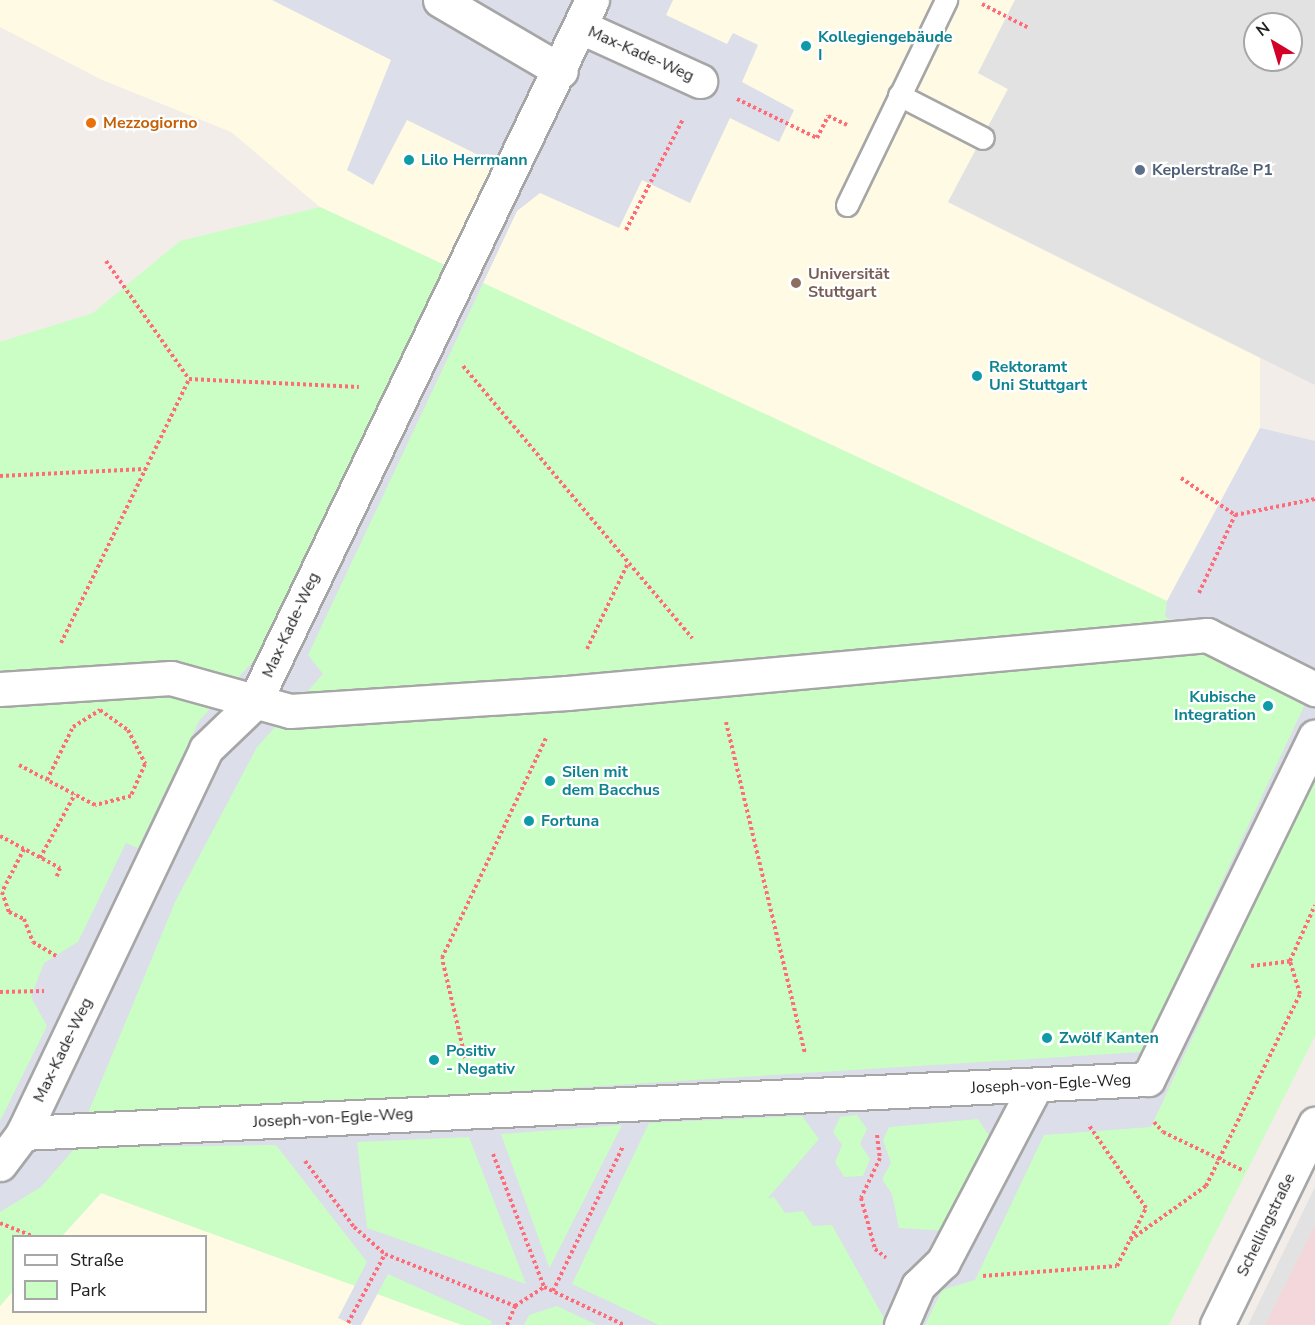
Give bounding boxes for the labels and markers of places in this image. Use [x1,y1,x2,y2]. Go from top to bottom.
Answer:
place label: Kollegiengebäude I [818,27,952,65]
marker: Kollegiengebäude I [799,39,813,53]
place label: Mezzogiorno [103,113,197,133]
marker: Mezzogiorno [84,116,98,130]
place label: Lilo Herrmann [421,150,528,170]
marker: Lilo Herrmann [402,153,416,167]
place label: Keplerstraße P1 [1152,160,1273,180]
marker: Keplerstraße P1 [1133,163,1147,177]
place label: Universität Stuttgart [808,264,889,302]
marker: Universität Stuttgart [789,276,803,290]
place label: Rektoramt Uni Stuttgart [989,357,1087,395]
marker: Rektoramt Uni Stuttgart [970,369,984,383]
place label: Kubische Integration [1174,687,1256,725]
marker: Kubische Integration [1261,699,1275,713]
place label: Silen mit dem Bacchus [562,762,660,800]
marker: Silen mit dem Bacchus [543,774,557,788]
place label: Fortuna [541,811,599,831]
marker: Fortuna [522,814,536,828]
place label: Zwölf Kanten [1059,1028,1159,1048]
marker: Zwölf Kanten [1040,1031,1054,1045]
place label: Positiv - Negativ [446,1041,515,1079]
marker: Positiv - Negativ [427,1053,441,1067]

